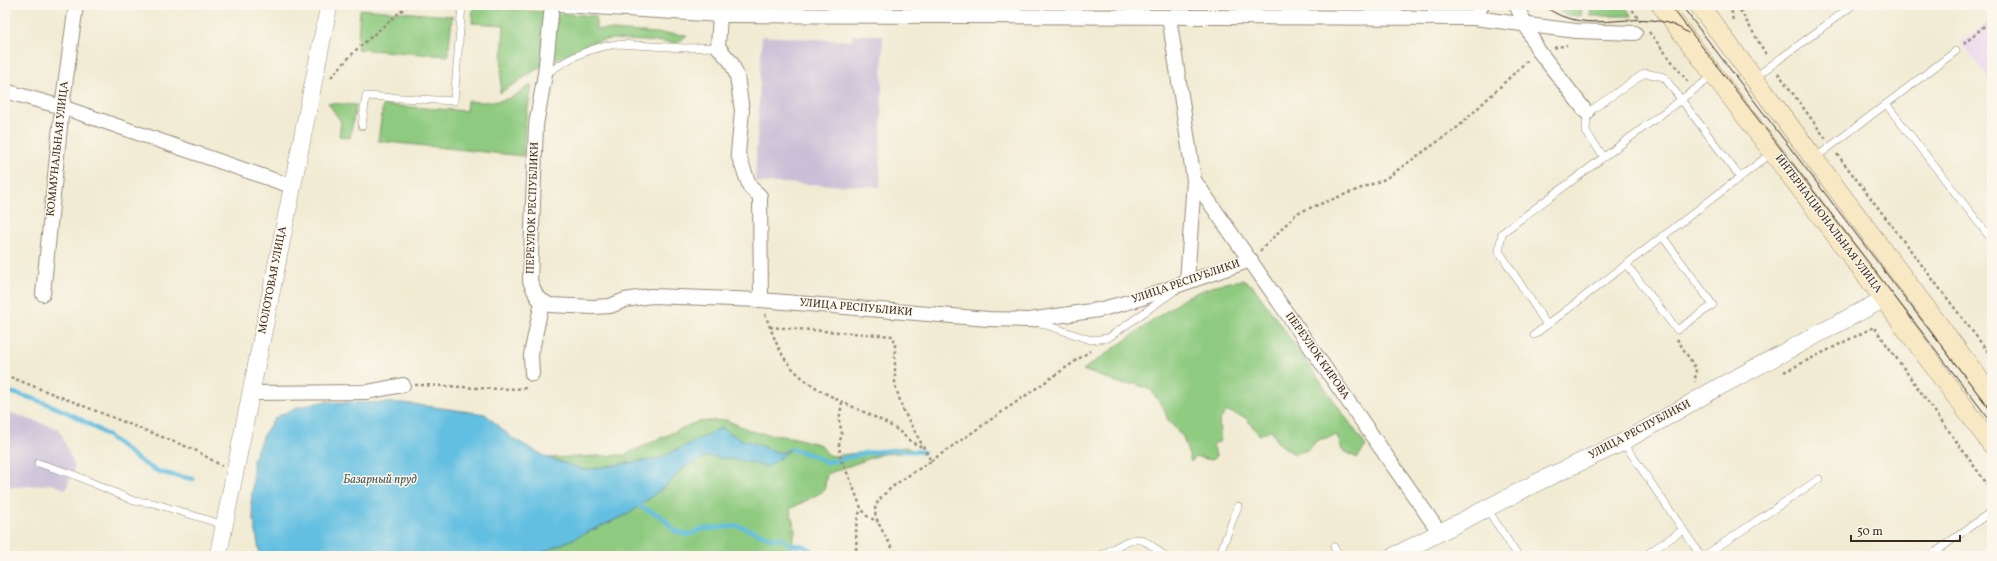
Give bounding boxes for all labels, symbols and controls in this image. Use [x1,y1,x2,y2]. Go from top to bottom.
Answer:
street label: КОММУНАЛЬНАЯ УЛИЦА [43,80,73,217]
street label: ПЕРЕУЛОК РЕСПУБЛИКИ [523,142,543,274]
street label: ИНТЕРНАЦИОНАЛЬНАЯ УЛИЦА [1771,152,1885,297]
street label: МОЛОТОВАЯ УЛИЦА [255,225,291,335]
street label: УЛИЦА РЕСПУБЛИКИ [1130,256,1242,308]
street label: УЛИЦА РЕСПУБЛИКИ [799,296,913,320]
street label: ПЕРЕУЛОК КИРОВА [1281,309,1353,403]
street label: УЛИЦА РЕСПУБЛИКИ [1586,397,1694,463]
water label: Базарный пруд [343,472,417,488]
scale bar [1851,517,1960,543]
text: 50 m [1857,524,1883,540]

